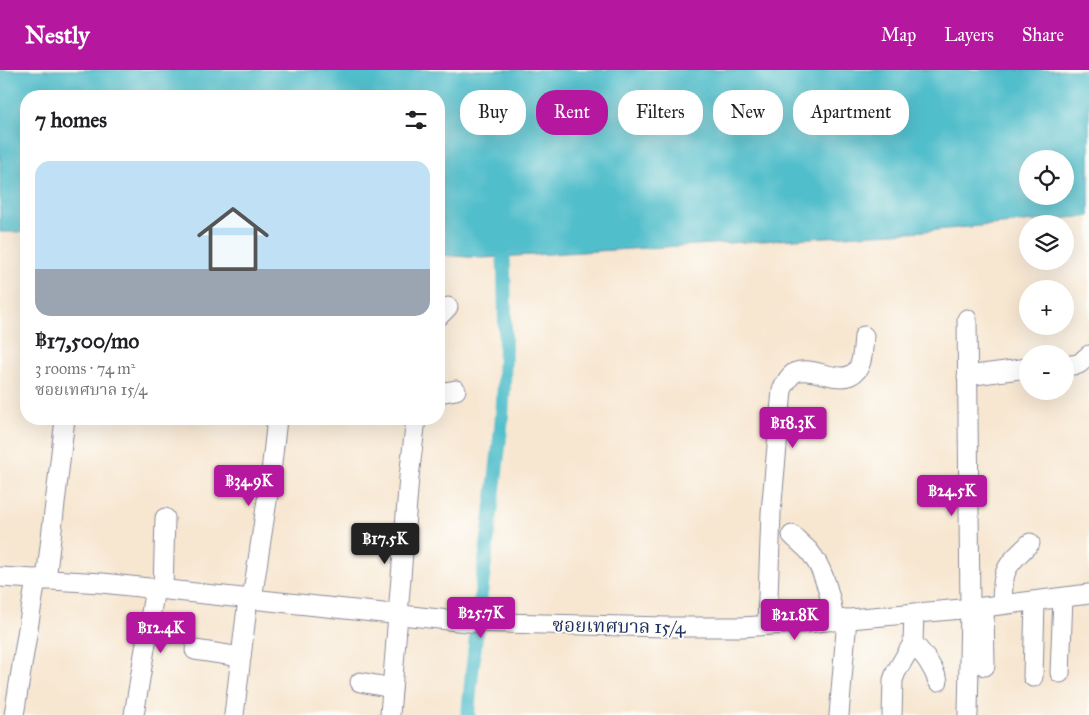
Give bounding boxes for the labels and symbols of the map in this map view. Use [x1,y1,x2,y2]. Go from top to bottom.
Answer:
pin: ฿18.3K [752,406,834,449]
pin: ฿34.9K [208,464,290,507]
pin: ฿24.5K [911,474,993,517]
pin: ฿17.5K [344,522,426,565]
pin: ฿25.7K [440,596,522,639]
pin: ฿21.8K [754,598,836,641]
pin: ฿12.4K [120,612,202,654]
street label: ซอยเทศบาล 15/4 [552,613,686,639]

